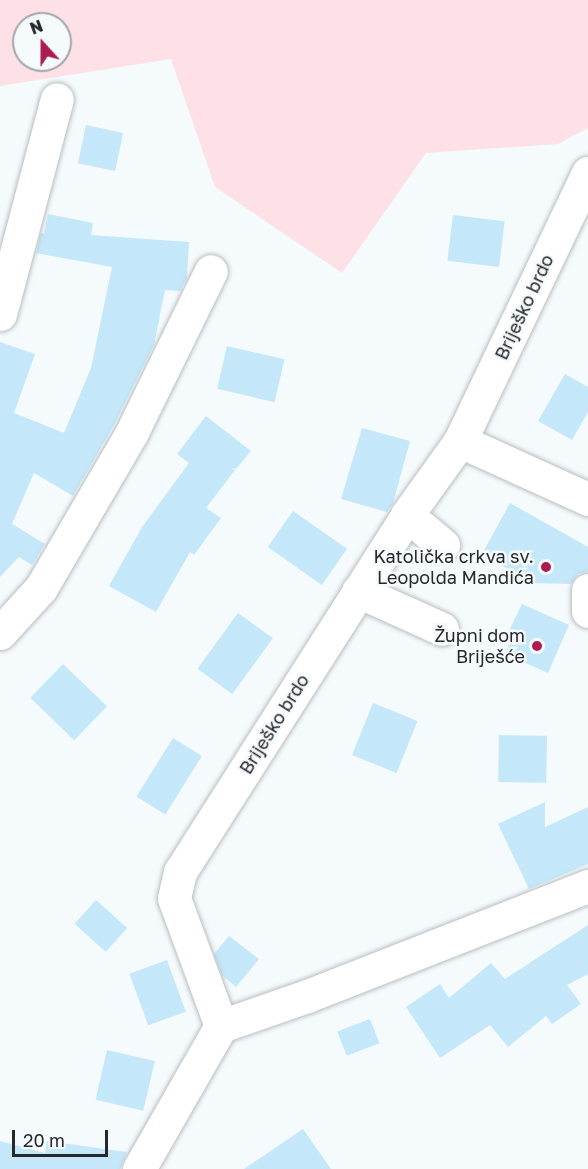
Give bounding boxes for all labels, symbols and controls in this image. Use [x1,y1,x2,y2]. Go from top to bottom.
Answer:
north arrow [12,12,72,72]
text: N [27,16,46,39]
street label: Briješko brdo [490,251,558,363]
place label: Katolička crkva sv. Leopolda Mandića [373,546,534,588]
marker: Katolička crkva sv. Leopolda Mandića [539,560,553,574]
place label: Župni dom Briješće [434,625,525,668]
marker: Župni dom Briješće [530,639,544,653]
street label: Briješko brdo [235,670,313,778]
scale bar [15,1118,111,1156]
text: 20 m [23,1129,65,1151]

